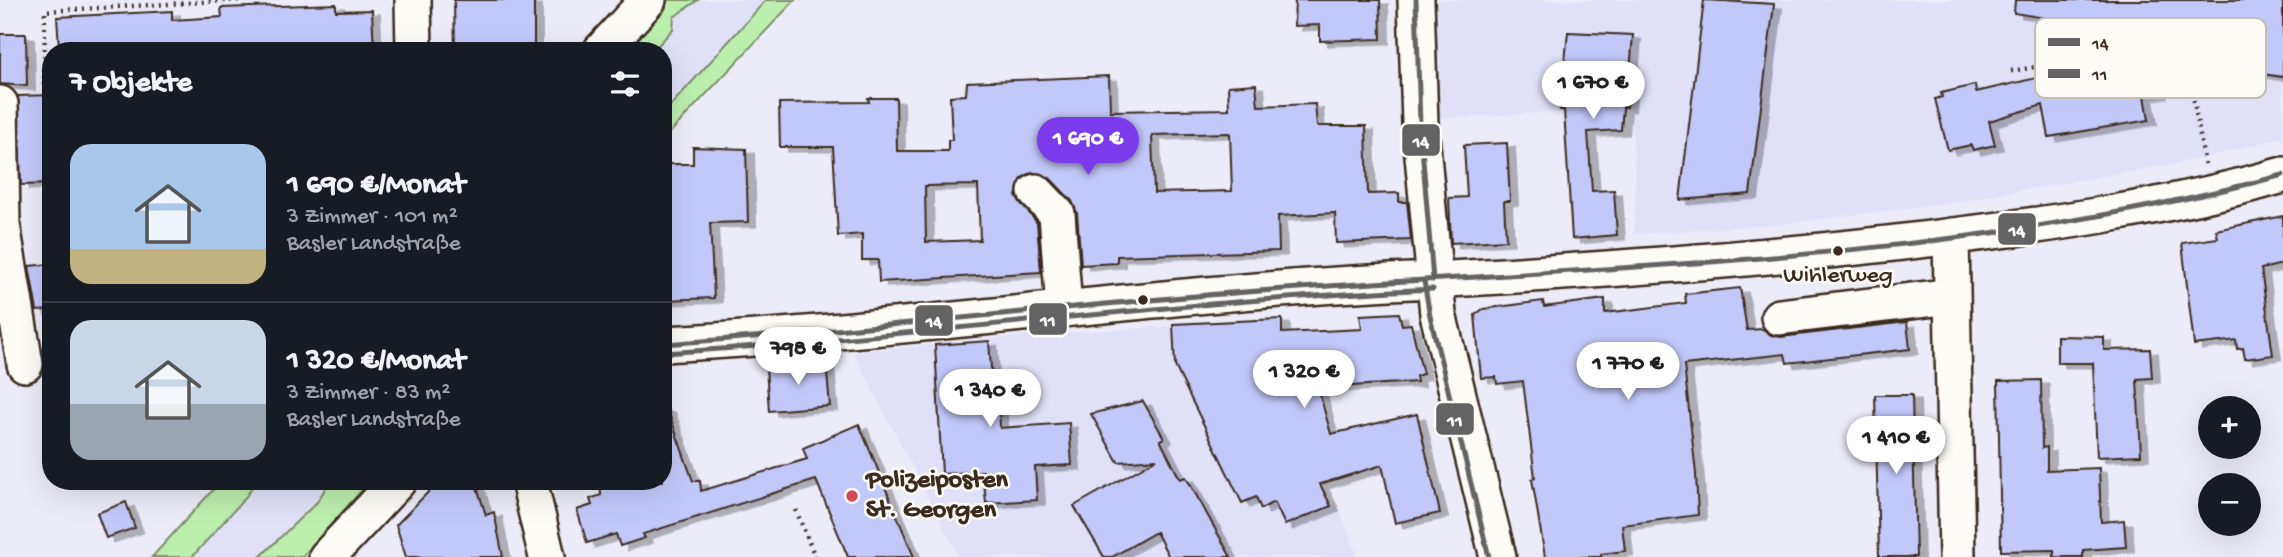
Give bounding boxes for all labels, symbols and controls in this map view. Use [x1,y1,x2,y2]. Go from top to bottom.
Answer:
legend [2035,18,2266,98]
text: 14 [2091,34,2109,57]
pin: 1 670 € [1528,61,1658,121]
icon: filters [606,65,644,103]
text: 11 [2091,65,2107,88]
text: 7 Objekte [70,67,192,102]
text: 1 670 € [1558,70,1628,97]
pin: 1 690 € [1023,118,1153,177]
line badge: 14 [1401,123,1441,157]
text: 1 690 € [1053,126,1123,153]
text: 14 [1412,132,1430,155]
text: 1 690 €/Monat [287,169,465,204]
icon: home [126,172,210,256]
text: 3 Zimmer · 101 m² [287,204,458,231]
line badge: 14 [1997,212,2037,246]
text: 14 [2008,221,2026,244]
text: Basler Landstraße [287,231,461,258]
marker: Wihlerweg [1831,244,1845,258]
place label: Wihlerweg [1783,262,1893,291]
unlabelled marker [1136,293,1150,307]
line badge: 11 [1028,302,1068,336]
line badge: 14 [914,304,954,337]
text: 11 [1039,311,1056,334]
text: 14 [925,312,943,335]
pin: 798 € [749,328,847,387]
text: 798 € [770,336,826,363]
pin: 1 770 € [1563,342,1693,402]
text: 1 320 €/Monat [287,345,465,380]
icon: home [126,348,210,432]
pin: 1 320 € [1239,350,1369,410]
text: 1 770 € [1593,351,1663,378]
text: 1 320 € [1269,359,1339,386]
pin: 1 340 € [925,370,1055,429]
text: 1 340 € [955,378,1025,405]
text: 3 Zimmer · 83 m² [287,380,450,407]
map controls [2198,396,2261,536]
button: + [2198,396,2261,459]
line badge: 11 [1435,402,1475,436]
text: Basler Landstraße [287,407,461,434]
text: 11 [1446,411,1463,434]
pin: 1 410 € [1831,416,1961,476]
text: 1 410 € [1862,425,1930,452]
place label: Polizeiposten St. Georgen [864,466,1009,527]
button: − [2198,473,2261,536]
marker: Polizeiposten St. Georgen [844,488,860,504]

